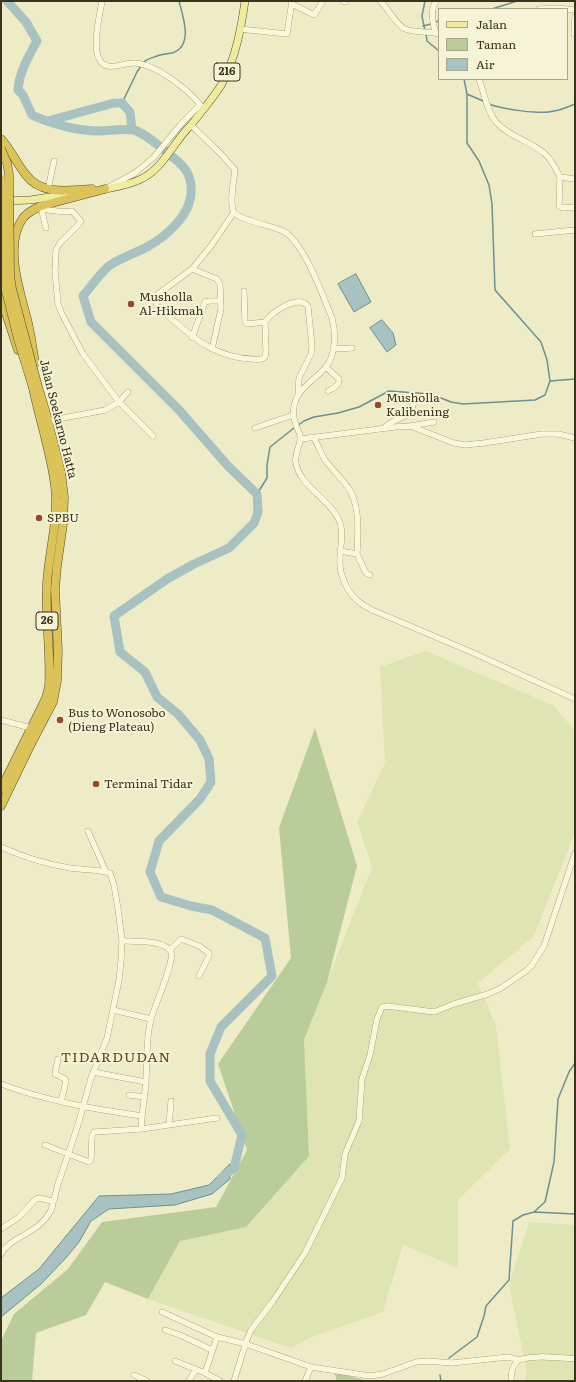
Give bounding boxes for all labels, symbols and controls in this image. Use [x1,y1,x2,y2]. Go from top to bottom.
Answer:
legend [438,8,568,80]
text: Jalan [476,15,507,33]
text: Taman [476,35,516,53]
text: Air [476,55,495,73]
road number: 216 [214,63,240,81]
place label: Musholla Al-Hikmah [139,290,203,318]
marker: Musholla Al-Hikmah [126,299,136,309]
street label: Jalan Soekarno Hatta [36,358,80,480]
place label: Musholla Kalibening [386,391,449,419]
marker: Musholla Kalibening [373,400,383,410]
place label: SPBU [47,511,79,525]
marker: SPBU [34,513,44,523]
road number: 26 [36,612,58,630]
place label: Bus to Wonosobo (Dieng Plateau) [68,706,166,734]
marker: Bus to Wonosobo (Dieng Plateau) [55,715,65,725]
place label: Terminal Tidar [104,777,192,791]
marker: Terminal Tidar [91,779,101,789]
district label: TIDARDUDAN [61,1050,171,1066]

